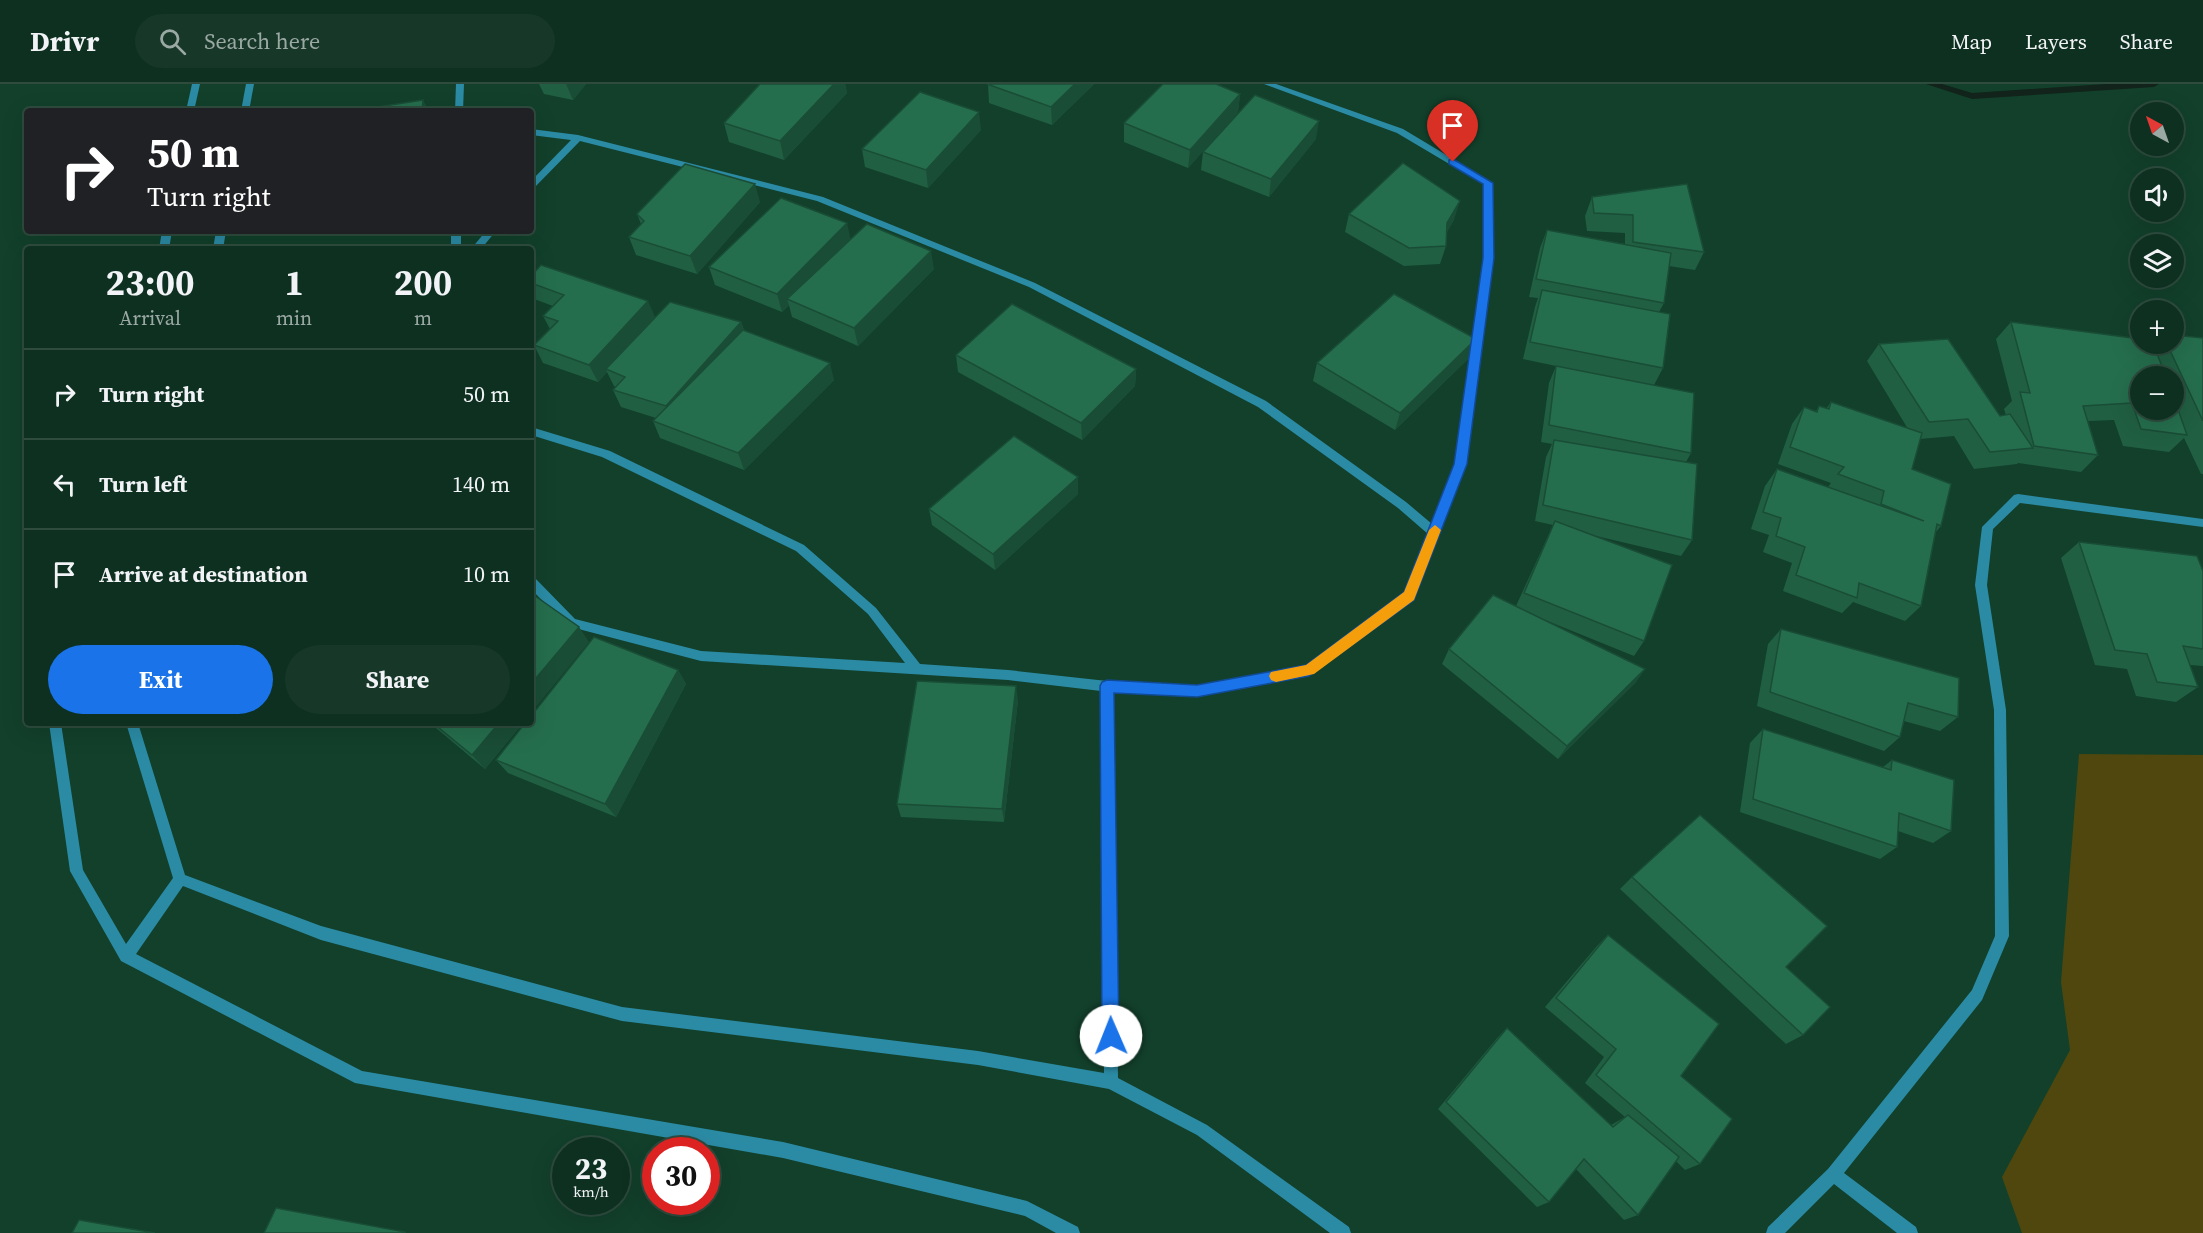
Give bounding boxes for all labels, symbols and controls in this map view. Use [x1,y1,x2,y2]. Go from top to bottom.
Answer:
search box [135,14,555,68]
text: Drivr [30,22,99,60]
icon: search [156,25,189,58]
text: Search here [204,26,320,56]
text: Map [1951,27,1992,56]
text: Layers [2025,27,2087,56]
text: Share [2120,27,2173,56]
pin [1427,100,1478,162]
north arrow [2130,102,2184,156]
map controls [2130,102,2184,420]
icon: arrive [1436,109,1469,142]
text: 50 m [147,123,240,181]
icon: right [48,132,126,210]
button: sound [2130,168,2184,222]
text: Turn right [147,178,271,215]
button: layers [2130,234,2184,288]
text: 23:00 [106,258,194,307]
text: 1 [284,258,304,307]
text: 200 [394,258,452,307]
button: + [2130,300,2184,354]
text: Arrival [119,304,181,332]
text: min [276,304,312,332]
text: m [414,304,432,332]
button: − [2130,366,2184,420]
icon: right [48,378,81,411]
text: Turn right [99,379,204,409]
text: 50 m [463,379,510,409]
icon: left [48,468,81,501]
text: Turn left [99,469,187,499]
text: 140 m [452,469,510,499]
icon: arrive [48,558,81,591]
text: Arrive at destination [99,559,308,589]
text: 10 m [463,559,510,589]
button: Exit [48,645,273,714]
button: Share [285,645,510,714]
position arrow [1079,1004,1143,1068]
speed limit sign: 30 [642,1137,720,1215]
text: 23 [575,1148,607,1189]
text: km/h [573,1181,609,1202]

